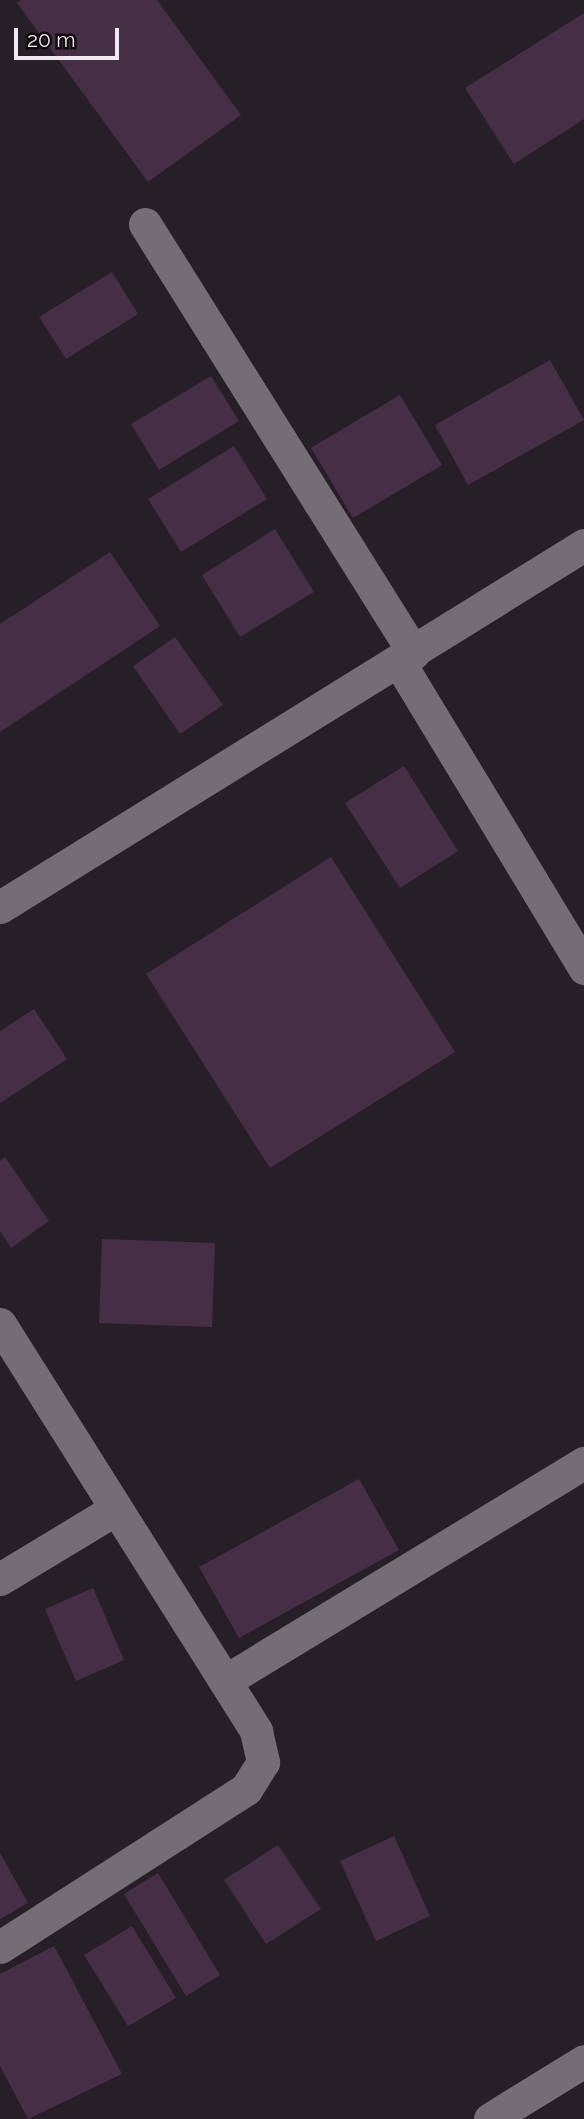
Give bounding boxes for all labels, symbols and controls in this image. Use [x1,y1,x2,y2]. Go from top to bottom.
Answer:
scale bar [18,14,122,58]
text: 20 m [27,27,75,52]

